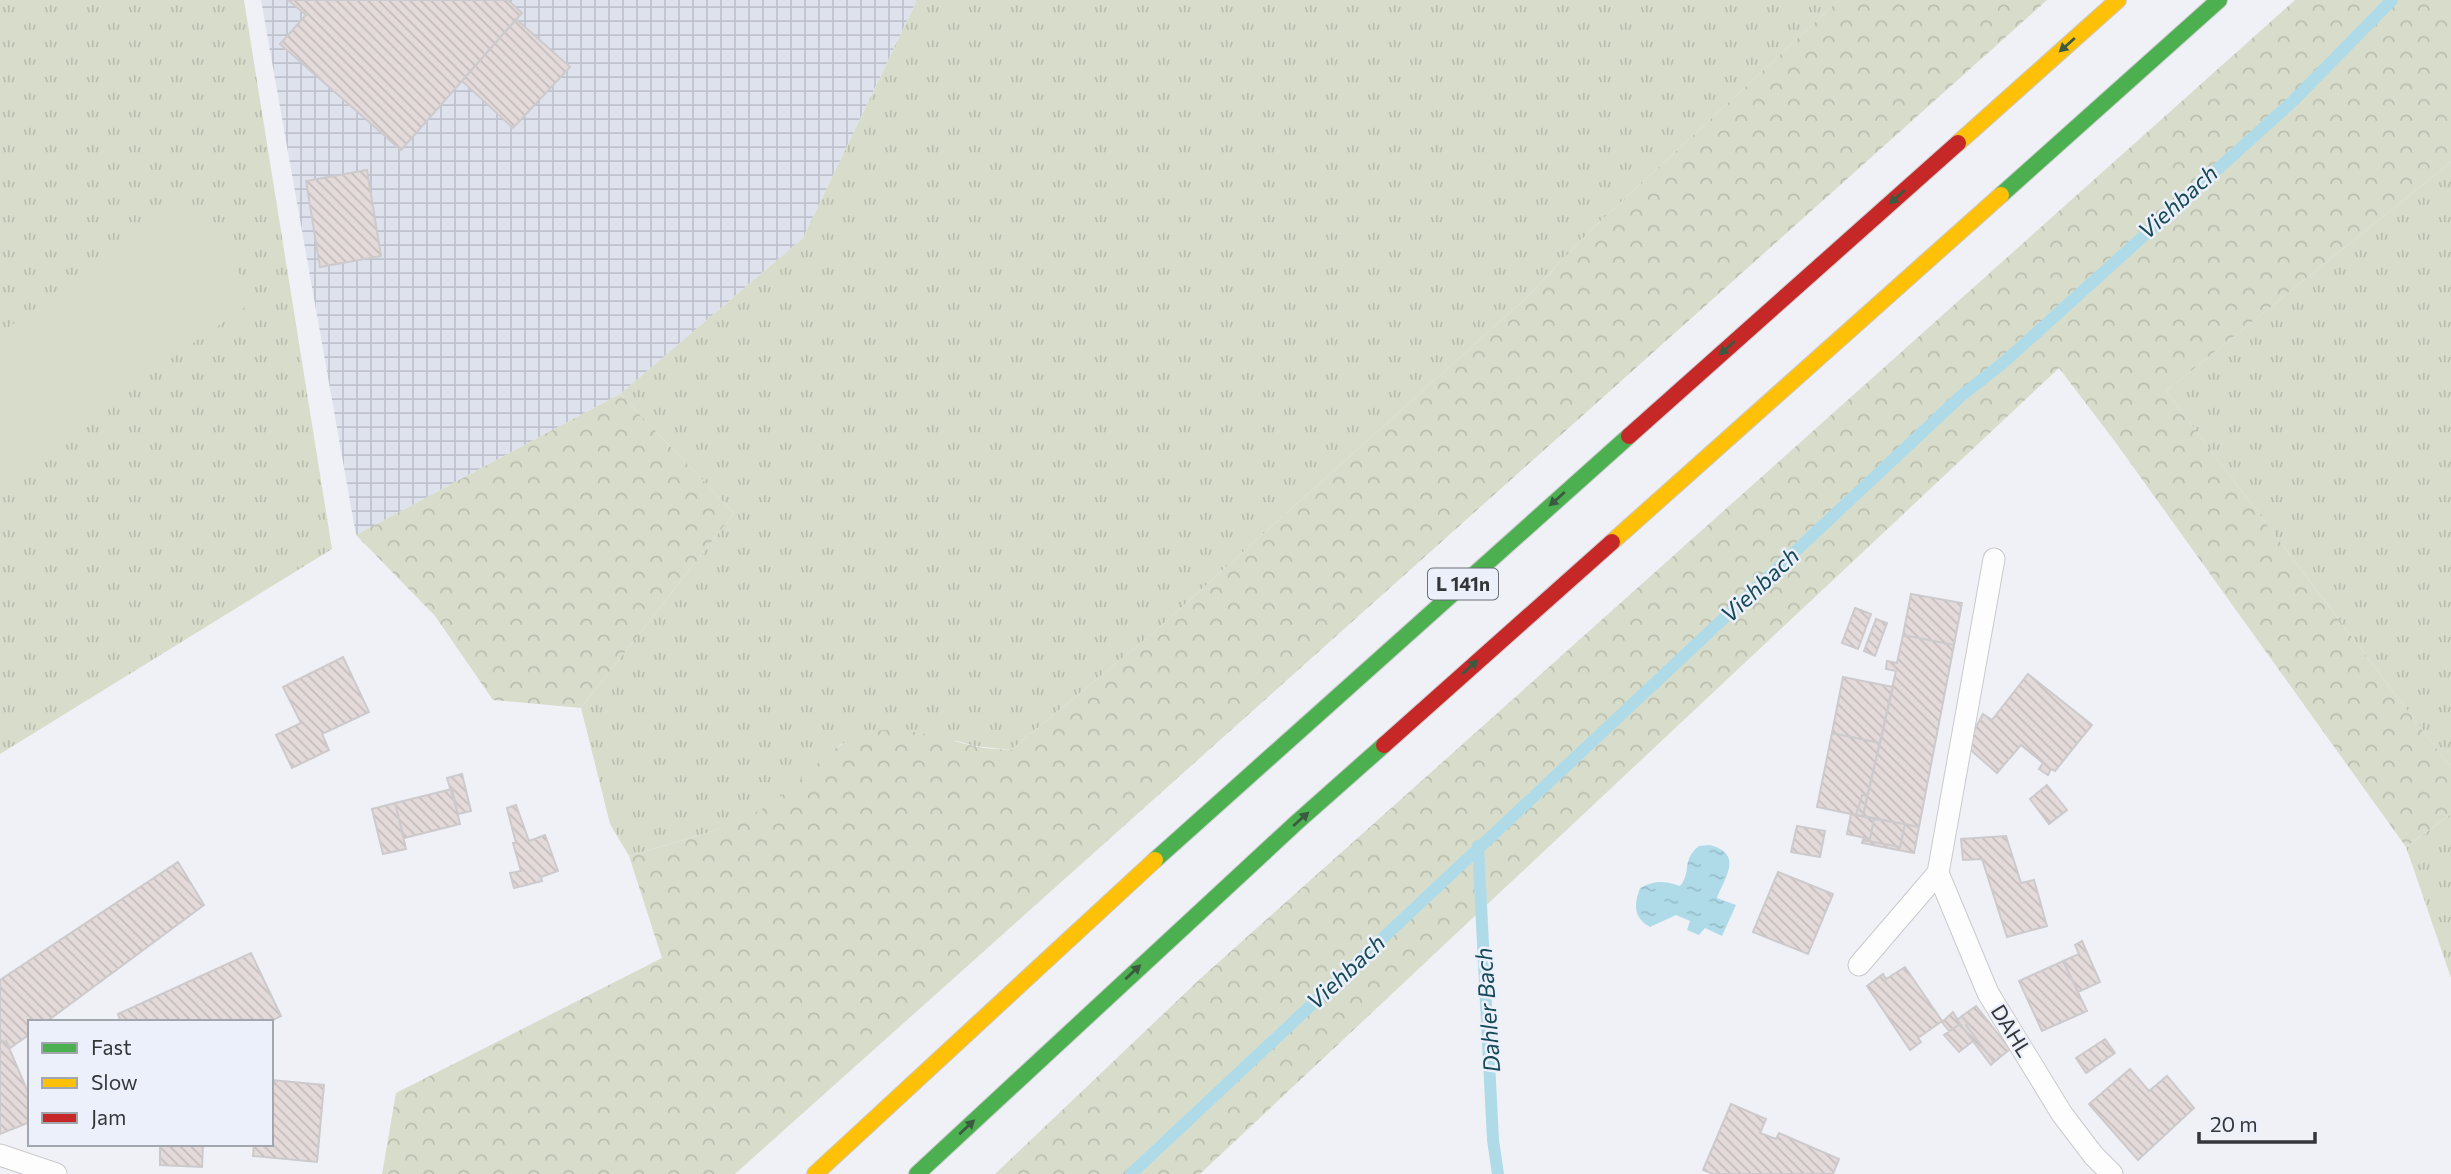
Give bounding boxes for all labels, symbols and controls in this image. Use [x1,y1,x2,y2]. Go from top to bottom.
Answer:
one-way arrow [2059,37,2076,53]
water label: Viehbach [2132,158,2223,244]
one-way arrow [1888,189,1906,205]
one-way arrow [1718,340,1736,356]
one-way arrow [1549,491,1566,507]
water label: Viehbach [1714,541,1804,628]
road number: L 141n [1428,568,1498,600]
one-way arrow [1462,660,1479,675]
one-way arrow [1292,811,1309,827]
water label: Viehbach [1300,928,1390,1015]
water label: Dahler Bach [1469,947,1505,1073]
one-way arrow [1124,965,1141,981]
street label: DAHL [1987,999,2038,1061]
legend [28,1020,273,1146]
text: Fast [91,1034,132,1059]
text: Slow [91,1069,138,1094]
scale bar [2199,1100,2314,1144]
text: Jam [91,1104,126,1129]
text: 20 m [2210,1111,2258,1136]
one-way arrow [958,1119,975,1136]

